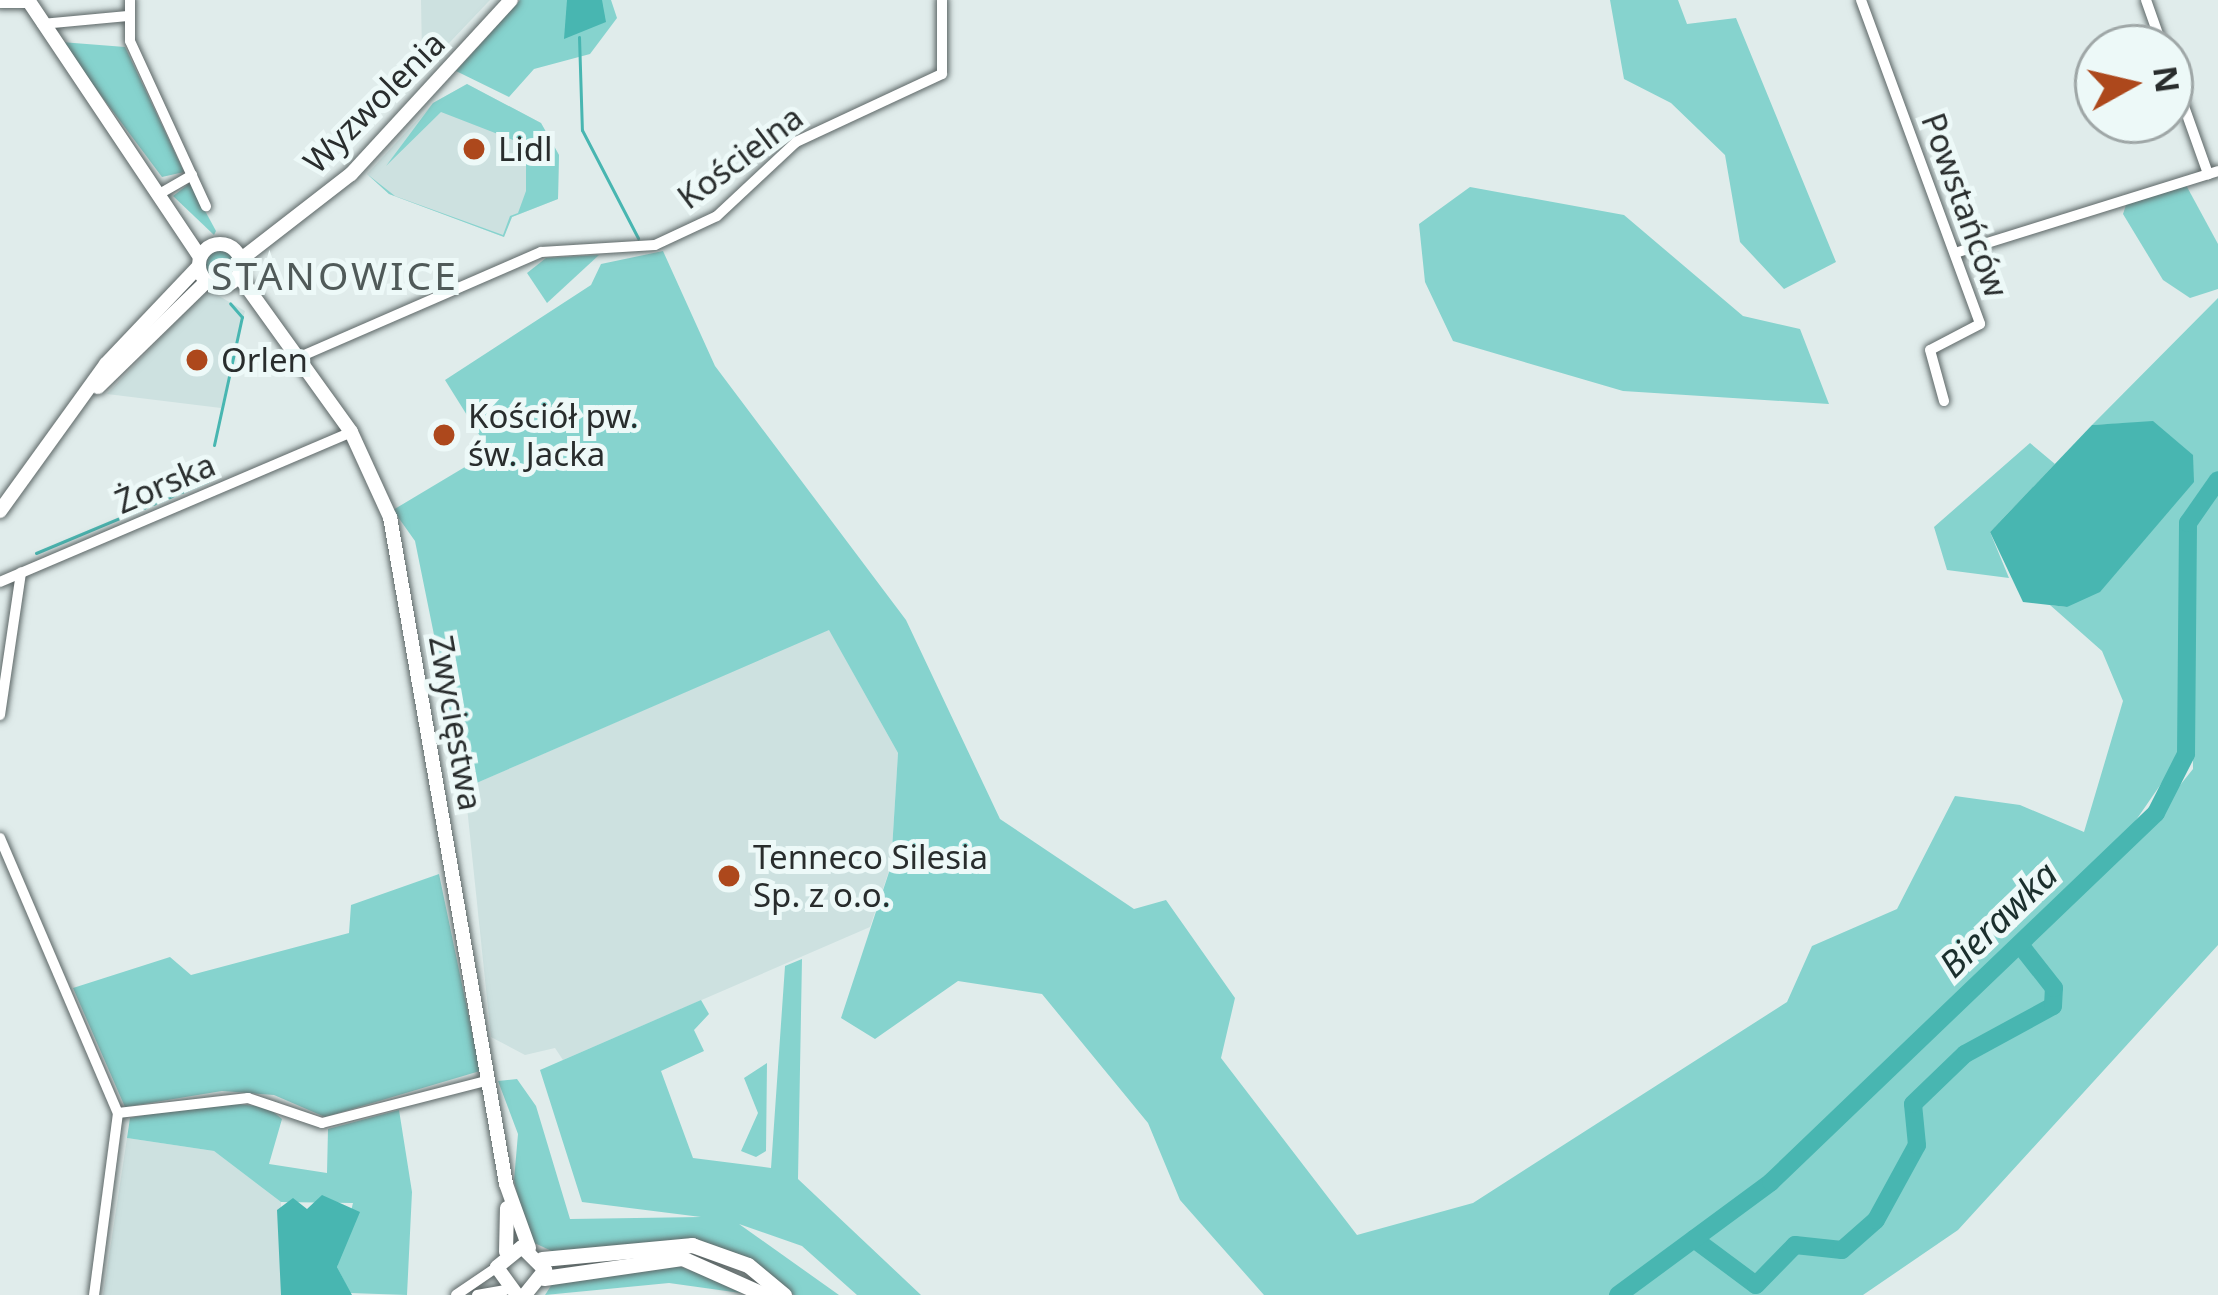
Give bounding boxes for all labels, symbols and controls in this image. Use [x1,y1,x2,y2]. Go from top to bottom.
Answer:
street label: Wyzwolenia [295,23,453,181]
north arrow [2074,24,2194,144]
text: N [2143,63,2191,96]
street label: Kościelna [670,97,810,217]
street label: Powstańców [1913,108,2017,302]
place label: Lidl [498,129,553,169]
marker: Lidl [461,136,487,162]
district label: STANOWICE [211,252,459,298]
place label: Orlen [221,340,308,380]
marker: Orlen [184,347,210,373]
place label: Kościół pw. św. Jacka [468,396,639,474]
marker: Kościół pw. św. Jacka [431,422,457,448]
street label: Żorska [109,444,221,522]
street label: Zwycięstwa [421,633,491,813]
place label: Tenneco Silesia Sp. z o.o. [753,837,988,915]
water label: Bierawka [1930,852,2066,986]
marker: Tenneco Silesia Sp. z o.o. [716,863,742,889]

